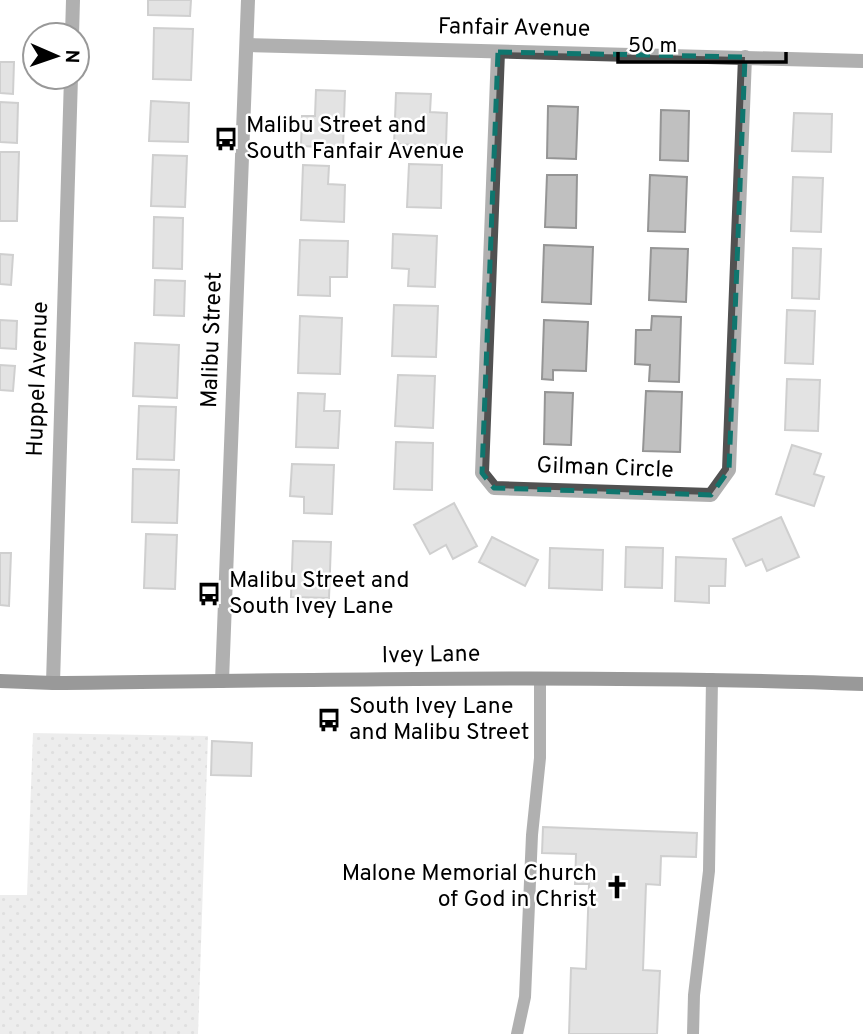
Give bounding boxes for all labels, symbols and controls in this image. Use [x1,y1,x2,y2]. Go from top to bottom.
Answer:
street label: Fanfair Avenue [438,13,590,45]
north arrow [21,21,91,91]
scale bar [618,21,786,65]
text: 50 m [628,33,677,60]
text: N [59,49,83,64]
place label: Malibu Street and South Fanfair Avenue [246,112,464,167]
bus stop icon: Malibu Street and South Fanfair Avenue [212,125,240,153]
street label: Malibu Street [196,271,230,409]
street label: Huppel Avenue [22,301,56,457]
street label: Gilman Circle [536,452,674,486]
place label: Malibu Street and South Ivey Lane [229,567,409,622]
bus stop icon: Malibu Street and South Ivey Lane [195,580,223,608]
street label: Ivey Lane [381,641,481,671]
place label: South Ivey Lane and Malibu Street [349,693,529,748]
bus stop icon: South Ivey Lane and Malibu Street [315,706,343,734]
place label: Malone Memorial Church of God in Christ [342,860,597,915]
church icon: Malone Memorial Church of God in Christ [603,873,631,901]

